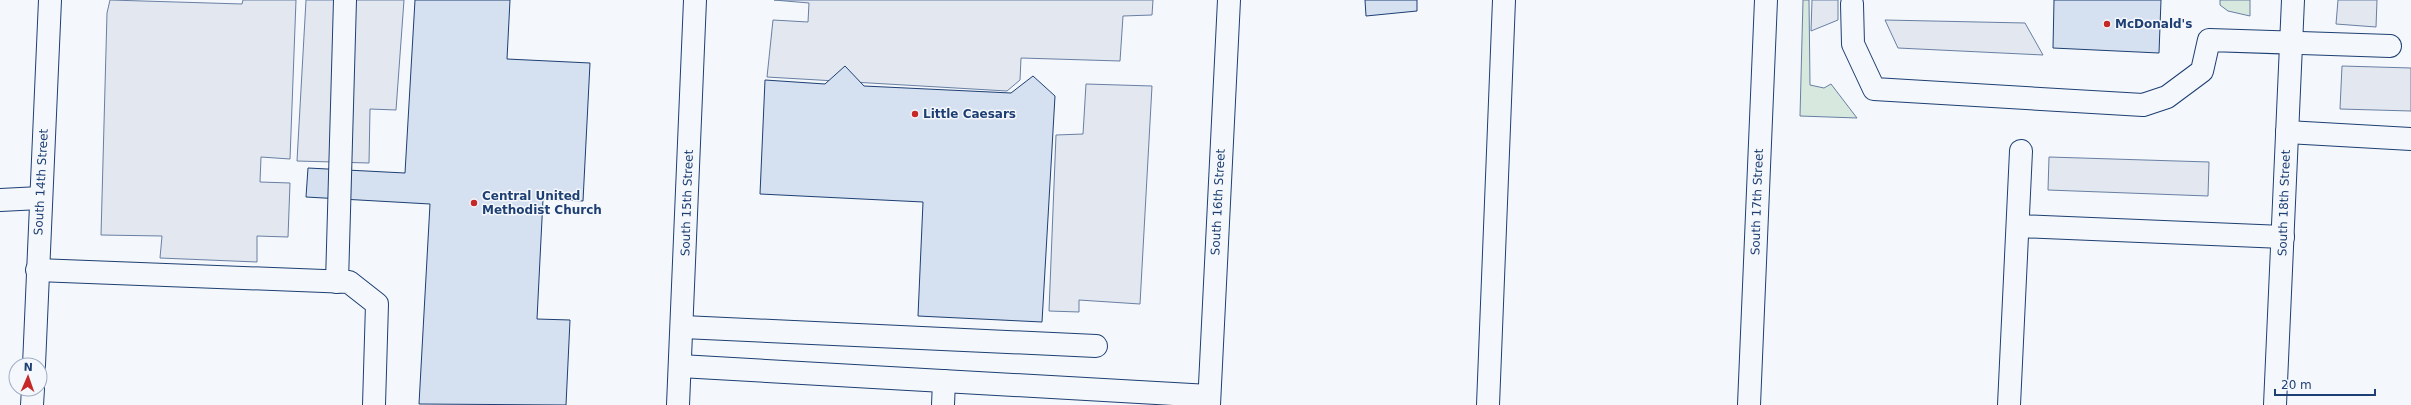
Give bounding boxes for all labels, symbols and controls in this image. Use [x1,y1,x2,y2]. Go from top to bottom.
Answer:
place label: McDonald's [2115,17,2192,31]
marker: McDonald's [2102,19,2112,29]
place label: Little Caesars [923,107,1016,121]
marker: Little Caesars [910,109,920,119]
street label: South 14th Street [31,128,51,236]
street label: South 16th Street [1208,148,1228,256]
street label: South 17th Street [1748,148,1766,255]
street label: South 15th Street [678,149,696,256]
street label: South 18th Street [2275,149,2293,256]
place label: Central United Methodist Church [482,189,602,217]
marker: Central United Methodist Church [469,198,479,208]
north arrow [8,357,48,397]
text: N [23,361,33,374]
scale bar [2275,371,2375,397]
text: 20 m [2281,378,2312,392]

